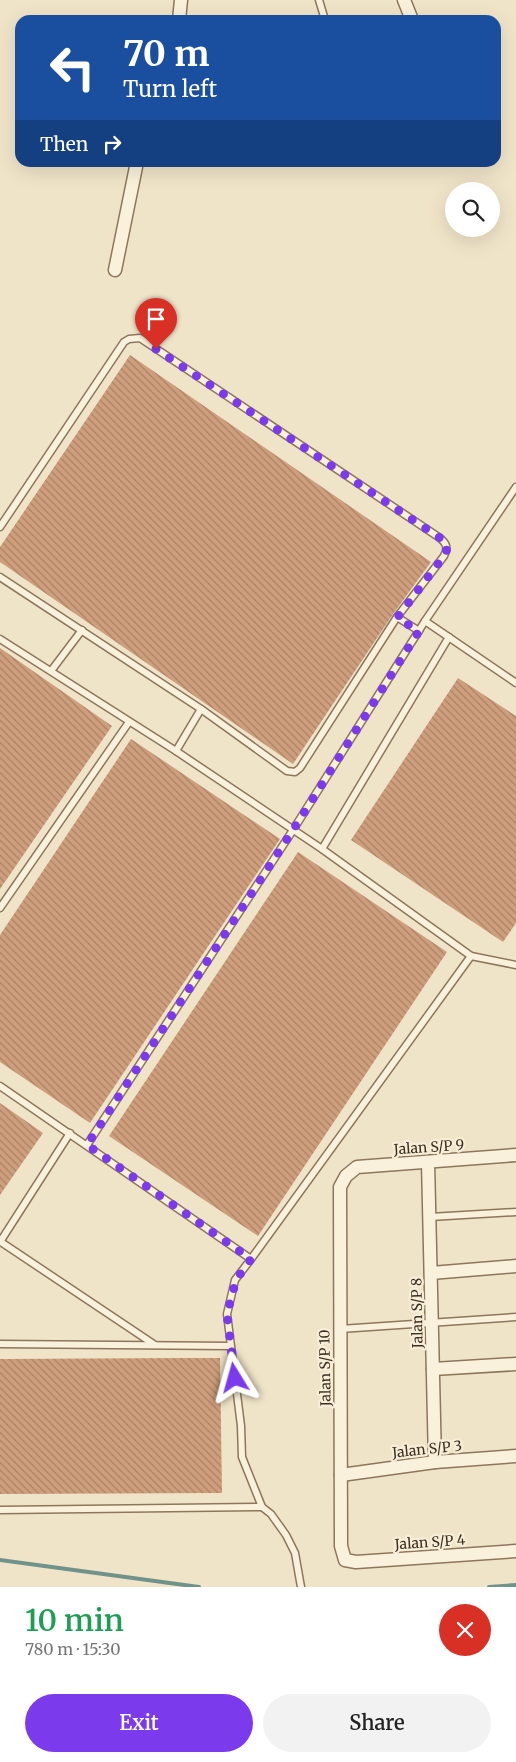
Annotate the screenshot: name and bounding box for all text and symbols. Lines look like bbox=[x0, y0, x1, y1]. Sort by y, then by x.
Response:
text: 70 m bbox=[123, 32, 210, 76]
icon: left bbox=[40, 35, 105, 100]
text: Turn left bbox=[123, 75, 217, 103]
icon: right bbox=[98, 130, 126, 158]
text: Then bbox=[40, 132, 88, 156]
map controls bbox=[445, 182, 500, 237]
button: search bbox=[445, 182, 500, 237]
pin bbox=[135, 298, 177, 349]
icon: arrive bbox=[142, 305, 170, 333]
street label: Jalan S/P 9 bbox=[392, 1136, 465, 1159]
street label: Jalan S/P 8 bbox=[407, 1278, 427, 1349]
street label: Jalan S/P 10 bbox=[315, 1329, 335, 1408]
position arrow bbox=[208, 1351, 260, 1403]
street label: Jalan S/P 3 bbox=[390, 1436, 463, 1462]
street label: Jalan S/P 4 bbox=[393, 1531, 466, 1554]
text: 10 min bbox=[25, 1601, 124, 1639]
button: close bbox=[439, 1604, 491, 1656]
text: 780 m · 15:30 bbox=[25, 1639, 120, 1659]
button: Exit bbox=[25, 1694, 253, 1752]
button: Share bbox=[263, 1694, 491, 1752]

